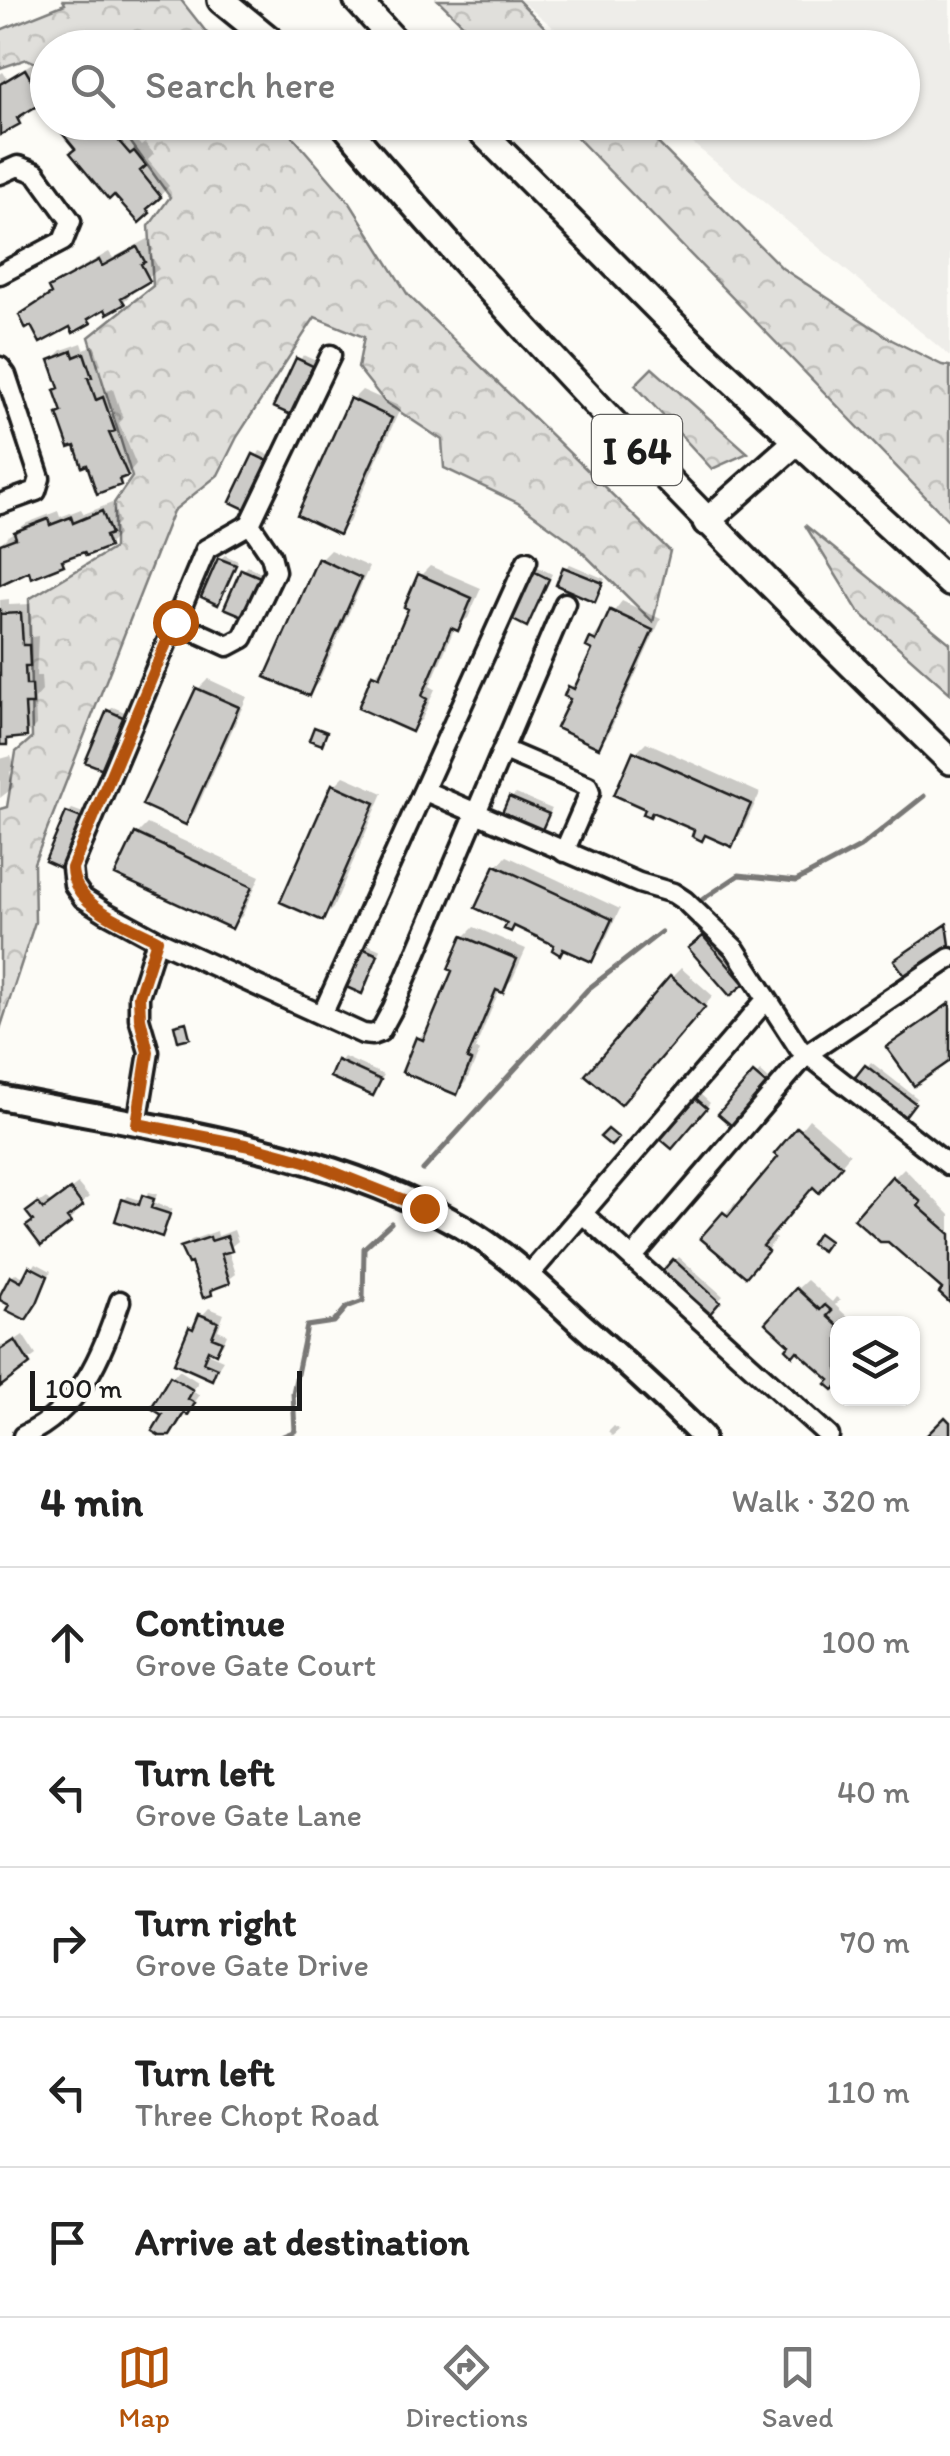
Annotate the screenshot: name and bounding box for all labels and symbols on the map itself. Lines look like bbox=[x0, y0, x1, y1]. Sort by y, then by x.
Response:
road number: I 64 bbox=[592, 415, 682, 485]
route start bbox=[153, 600, 199, 646]
route end bbox=[402, 1186, 448, 1232]
scale bar bbox=[30, 1366, 302, 1410]

